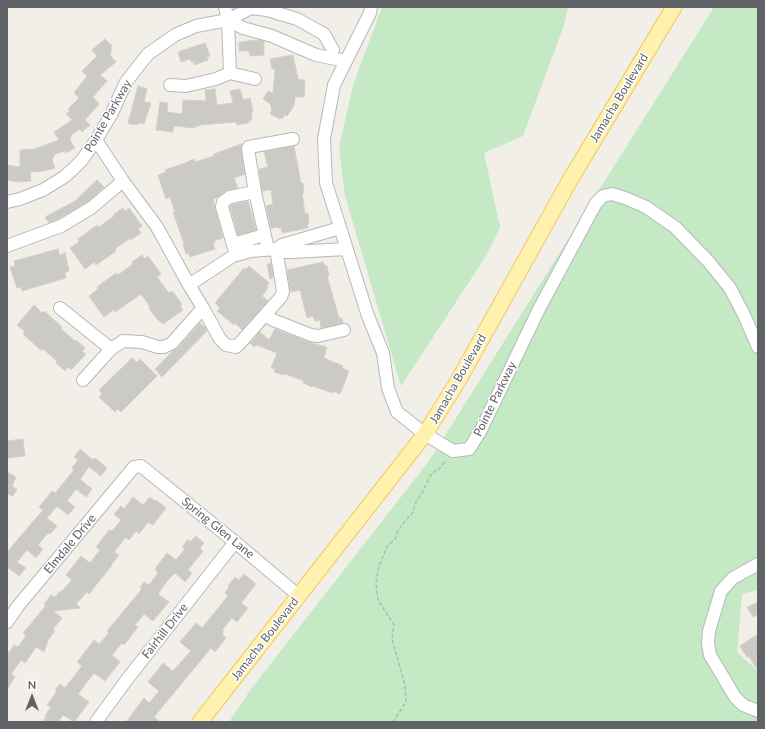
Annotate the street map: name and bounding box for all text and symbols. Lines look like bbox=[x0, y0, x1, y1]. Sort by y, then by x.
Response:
street label: Jamacha Boulevard bbox=[587, 51, 651, 145]
street label: Pointe Parkway bbox=[81, 77, 135, 155]
street label: Jamacha Boulevard bbox=[426, 332, 490, 426]
street label: Pointe Parkway bbox=[471, 359, 519, 439]
street label: Spring Glen Lane bbox=[179, 494, 257, 562]
street label: Elmdale Drive bbox=[41, 511, 99, 577]
street label: Jamacha Boulevard bbox=[228, 595, 302, 683]
street label: Fairhill Drive bbox=[139, 601, 191, 661]
north arrow bbox=[12, 677, 52, 717]
text: N bbox=[28, 678, 36, 691]

